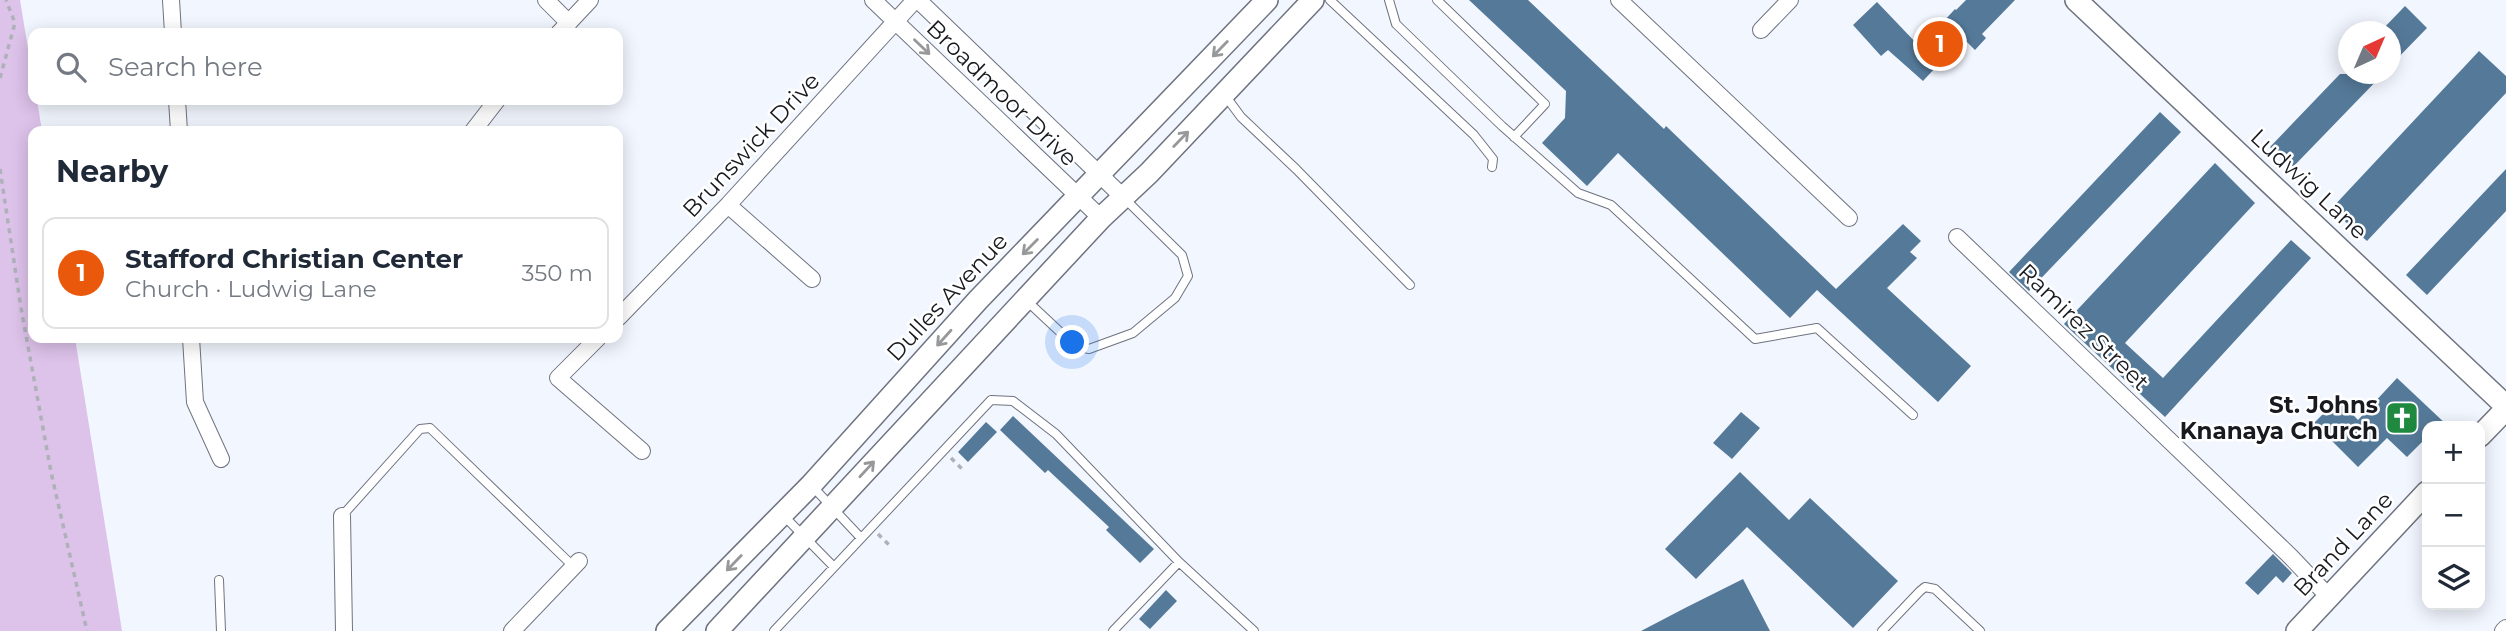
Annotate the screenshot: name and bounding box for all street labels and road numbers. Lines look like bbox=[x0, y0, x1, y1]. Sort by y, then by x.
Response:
street label: Broadmoor Drive bbox=[921, 14, 1083, 172]
street label: Brunswick Drive bbox=[677, 67, 825, 223]
street label: Ludwig Lane bbox=[2245, 123, 2373, 245]
street label: Dulles Avenue bbox=[881, 227, 1013, 367]
street label: Ramirez Street bbox=[2013, 258, 2155, 396]
street label: Brand Lane bbox=[2287, 486, 2399, 602]

